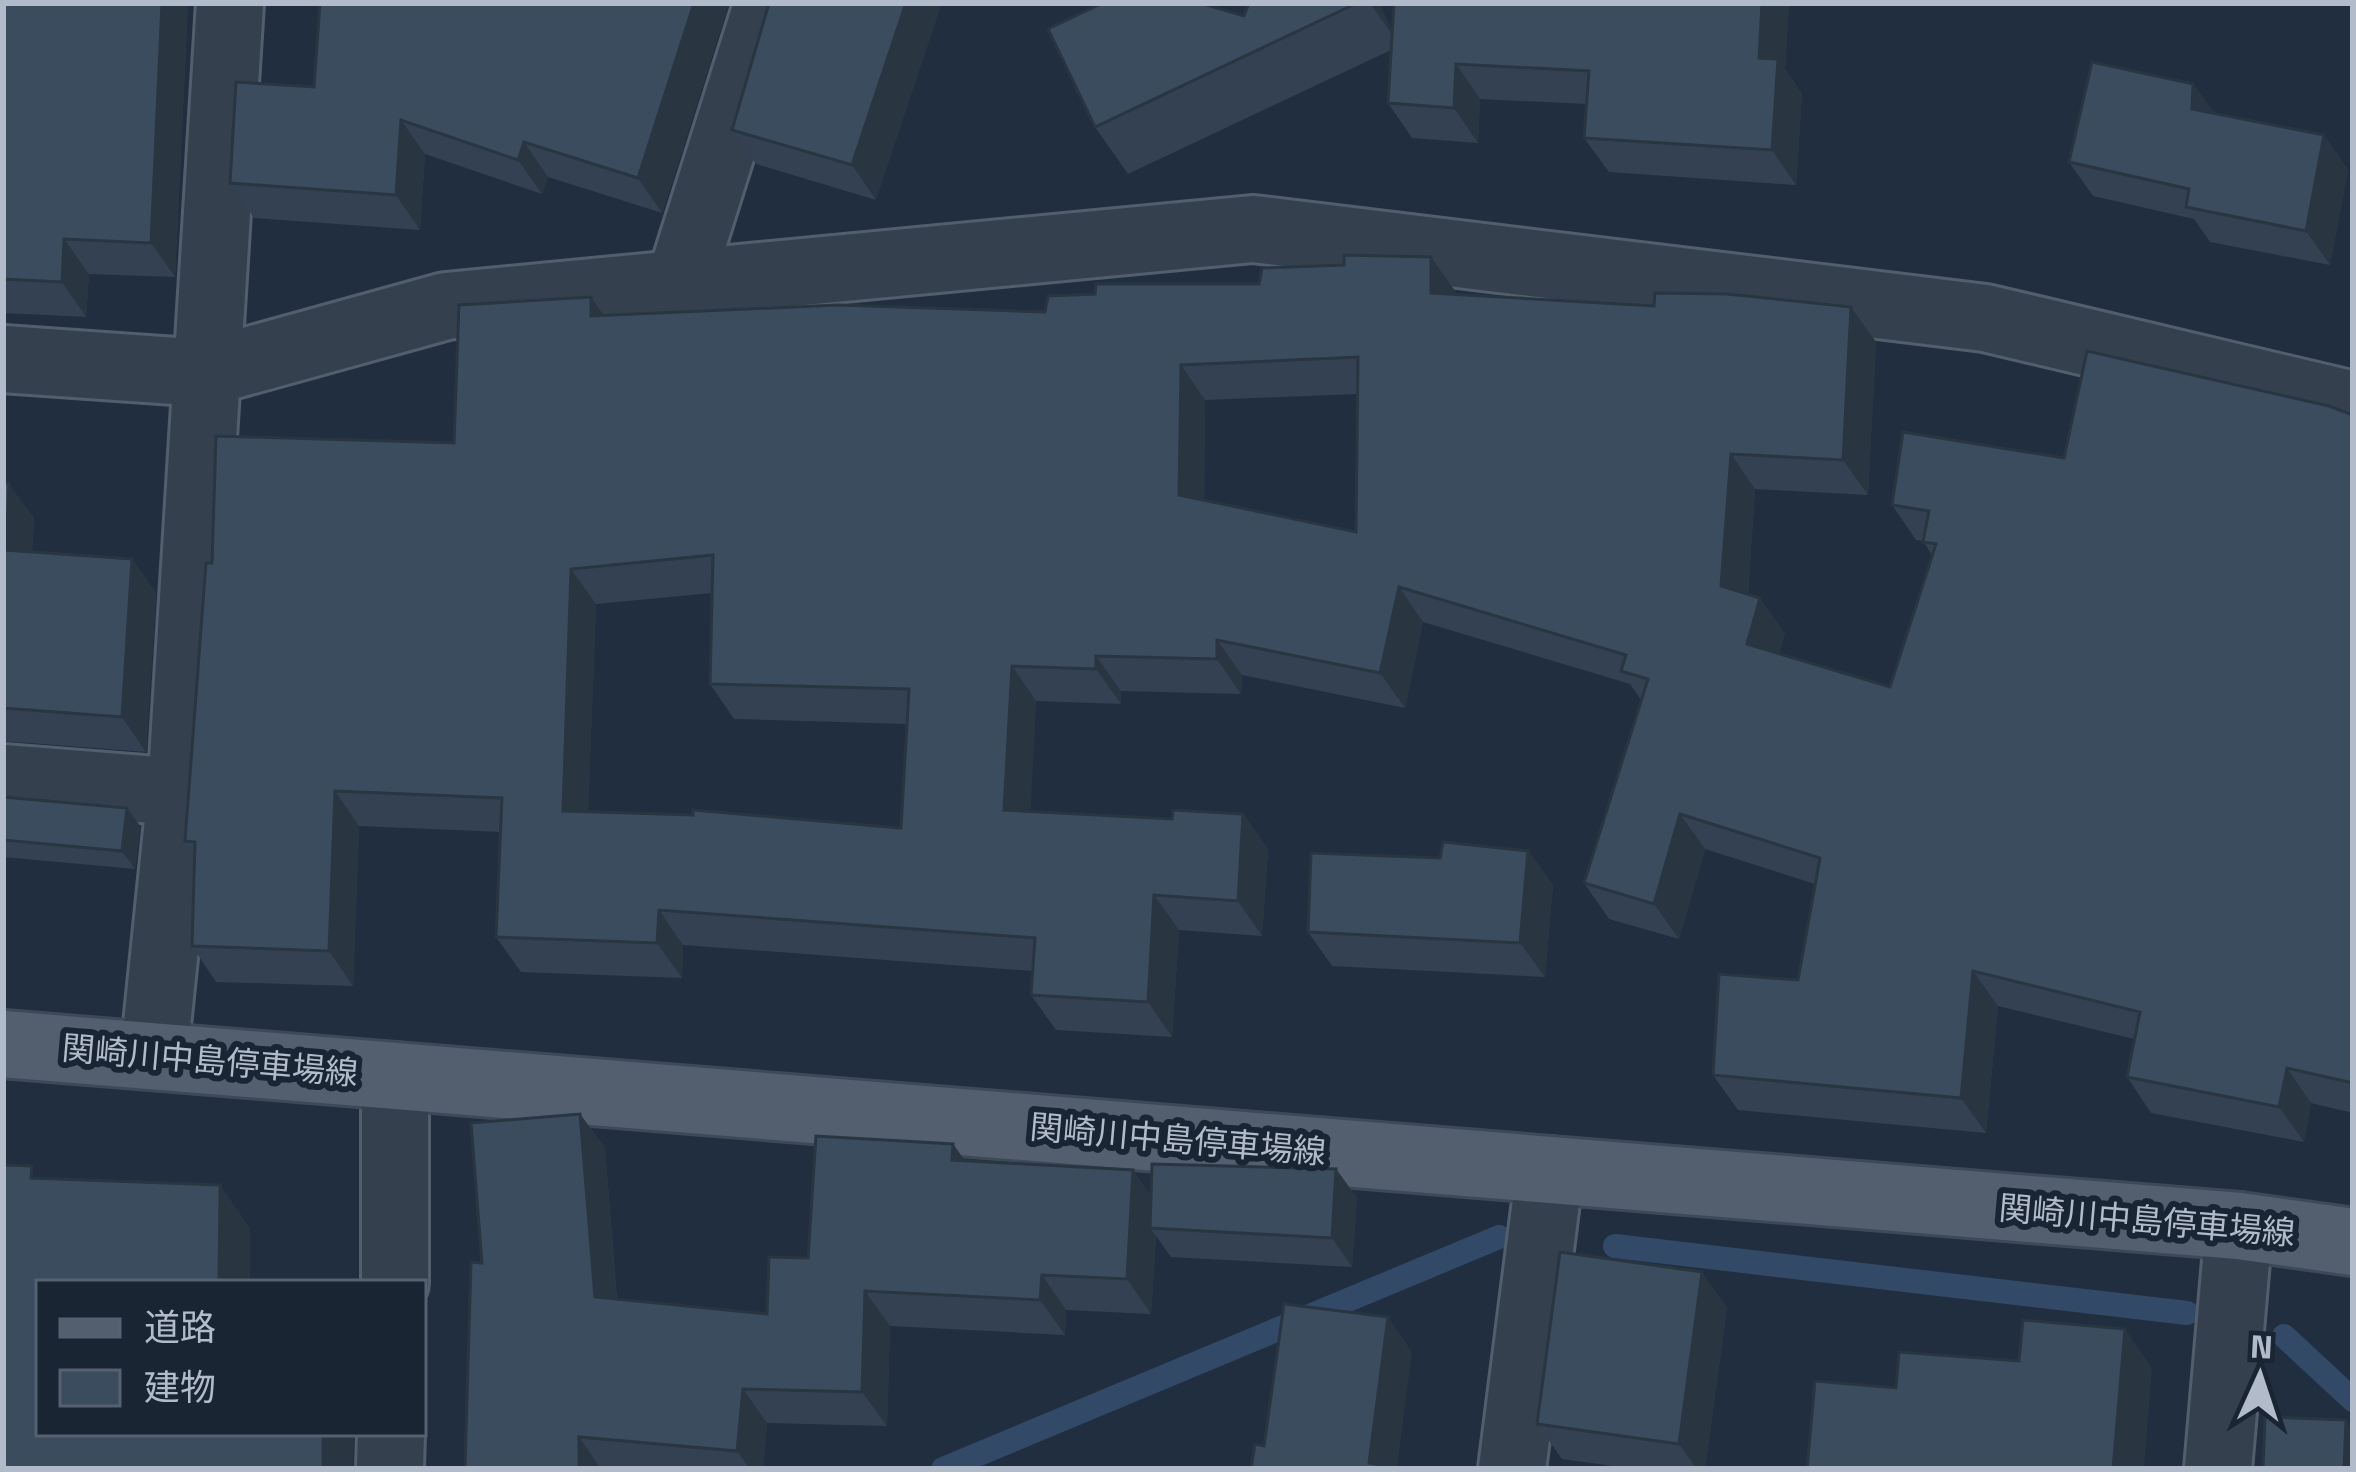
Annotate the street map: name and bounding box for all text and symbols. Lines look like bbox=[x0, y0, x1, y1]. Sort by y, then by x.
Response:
street label: 関崎川中島停車場線 bbox=[60, 1022, 360, 1098]
street label: 関崎川中島停車場線 bbox=[1028, 1101, 1328, 1177]
street label: 関崎川中島停車場線 bbox=[1997, 1182, 2297, 1258]
legend bbox=[36, 1280, 426, 1436]
text: 道路 bbox=[144, 1299, 216, 1354]
north arrow bbox=[2200, 1316, 2320, 1436]
text: N bbox=[2249, 1320, 2274, 1372]
text: 建物 bbox=[144, 1359, 216, 1414]

